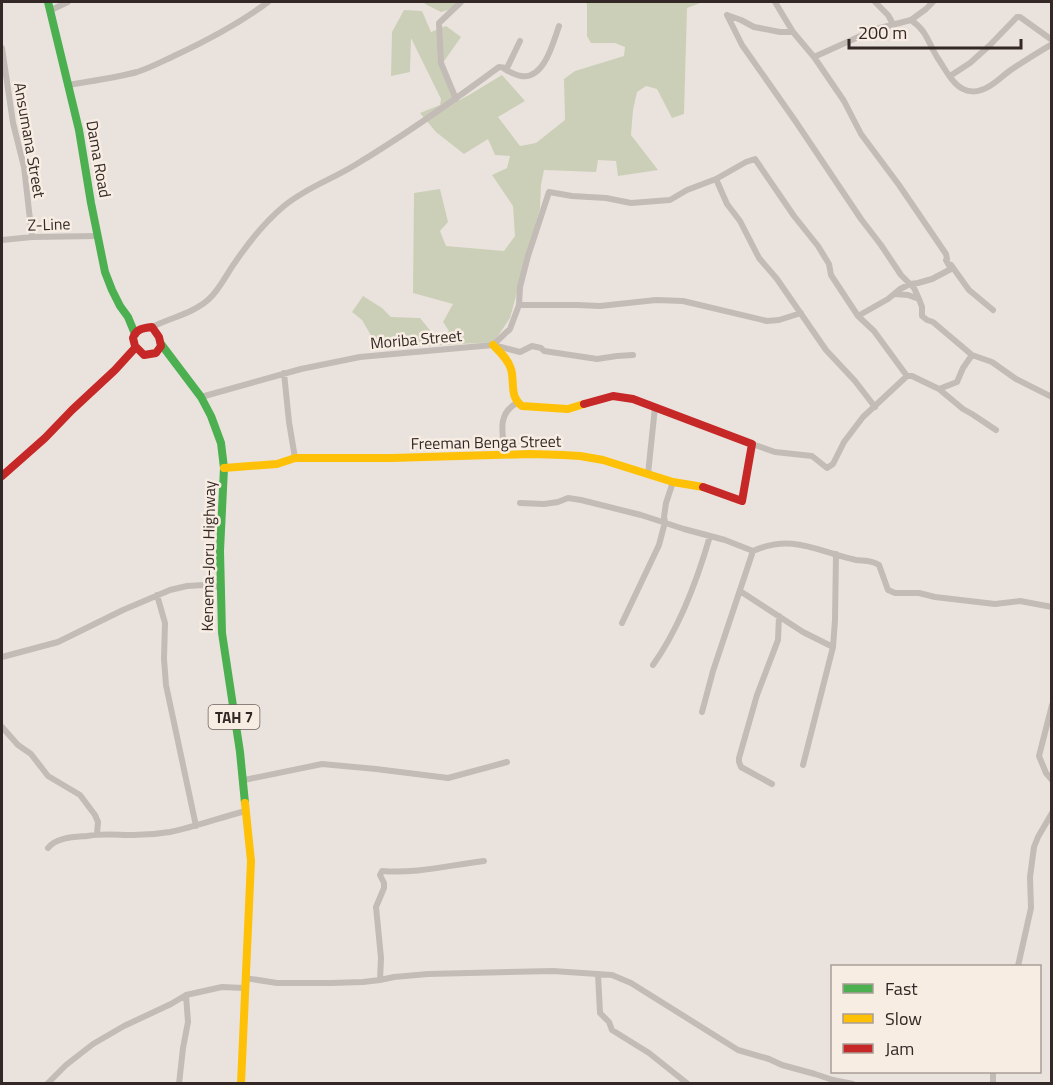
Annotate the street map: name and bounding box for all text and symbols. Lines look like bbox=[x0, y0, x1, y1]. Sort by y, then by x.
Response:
scale bar bbox=[849, 12, 1022, 50]
text: 200 m bbox=[858, 19, 907, 46]
street label: Ansumana Street bbox=[8, 80, 52, 200]
street label: Dama Road bbox=[80, 119, 118, 199]
street label: Z-Line bbox=[27, 211, 71, 237]
street label: Moriba Street bbox=[369, 323, 463, 355]
street label: Freeman Benga Street bbox=[410, 429, 562, 455]
street label: Kenema-Joru Highway bbox=[195, 480, 221, 632]
road number: TAH 7 bbox=[208, 705, 260, 729]
legend bbox=[831, 965, 1041, 1073]
text: Fast bbox=[885, 975, 918, 1002]
text: Slow bbox=[885, 1005, 922, 1032]
text: Jam bbox=[885, 1035, 914, 1062]

